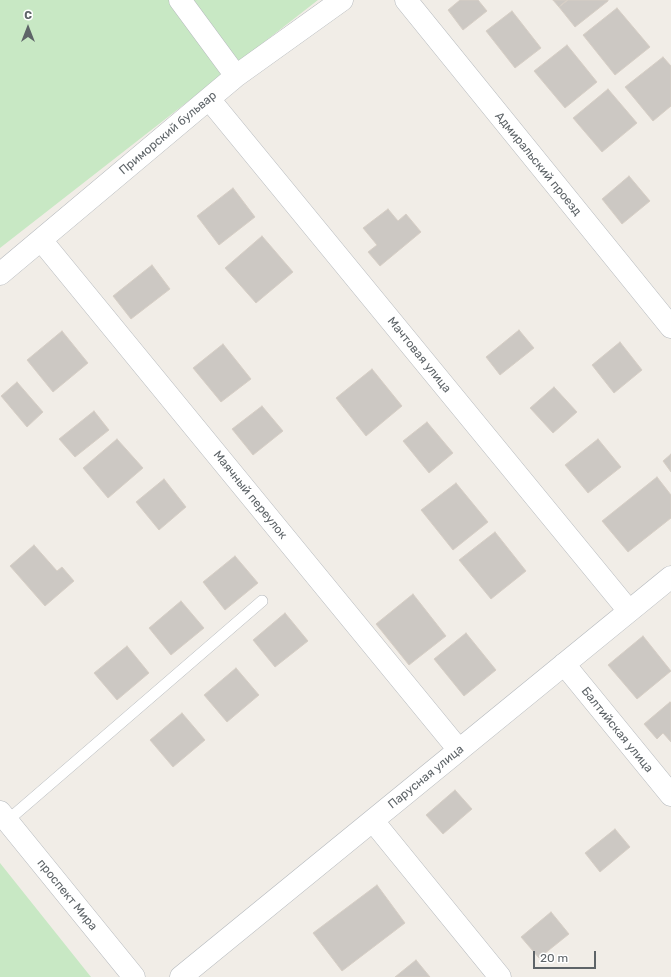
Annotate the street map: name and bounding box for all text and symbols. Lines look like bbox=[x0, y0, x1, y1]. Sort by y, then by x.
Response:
north arrow bbox=[8, 8, 48, 48]
text: С bbox=[24, 9, 32, 22]
street label: Приморский бульвар bbox=[116, 88, 220, 178]
street label: Адмиральский проезд bbox=[492, 109, 584, 219]
street label: Мачтовая улица bbox=[384, 314, 454, 396]
street label: Маячный переулок bbox=[210, 448, 290, 542]
street label: Балтийская улица bbox=[578, 684, 656, 776]
street label: Парусная улица bbox=[385, 742, 467, 812]
street label: проспект Мира bbox=[34, 856, 100, 934]
scale bar bbox=[535, 943, 598, 969]
text: 20 m bbox=[540, 951, 568, 965]

